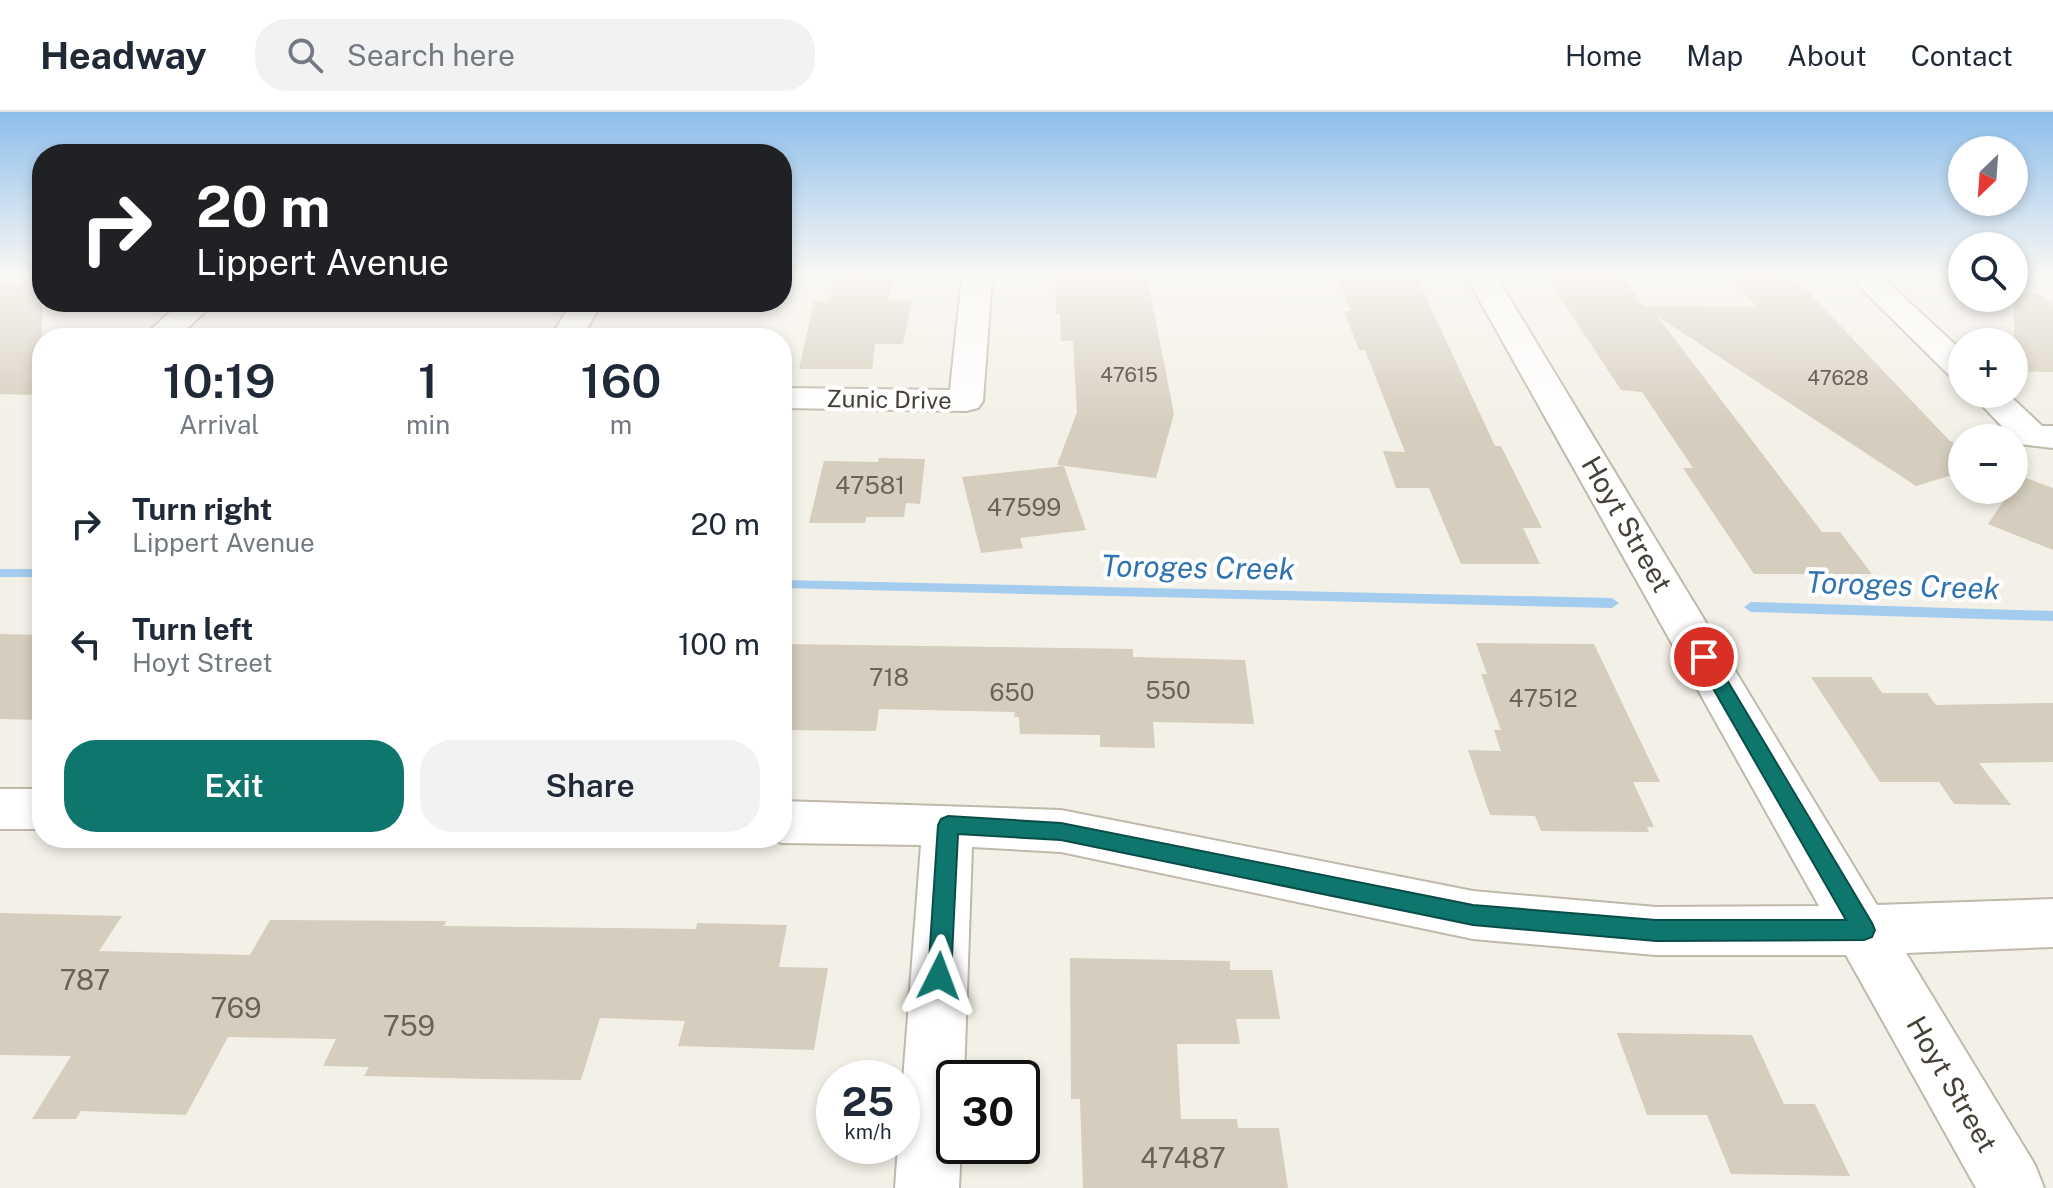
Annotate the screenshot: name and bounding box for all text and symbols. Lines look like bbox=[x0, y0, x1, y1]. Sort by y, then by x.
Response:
search box bbox=[255, 19, 815, 91]
text: Headway bbox=[40, 33, 207, 78]
icon: search bbox=[283, 33, 327, 77]
text: Search here bbox=[347, 37, 515, 73]
text: Home bbox=[1565, 39, 1642, 72]
text: Map bbox=[1686, 39, 1743, 72]
text: About bbox=[1787, 39, 1867, 72]
text: Contact bbox=[1911, 39, 2013, 72]
north arrow bbox=[1948, 136, 2028, 216]
map controls bbox=[1948, 136, 2028, 504]
text: 20 m bbox=[196, 174, 330, 240]
icon: right bbox=[64, 176, 168, 280]
button: search bbox=[1948, 232, 2028, 312]
text: Lippert Avenue bbox=[196, 241, 449, 283]
button: + bbox=[1948, 328, 2028, 408]
text: 10:19 bbox=[162, 352, 276, 409]
text: 1 bbox=[418, 352, 438, 409]
text: 160 bbox=[581, 352, 662, 409]
house number: 47615 bbox=[1100, 363, 1158, 387]
house number: 47628 bbox=[1807, 366, 1869, 390]
street label: Zunic Drive bbox=[826, 384, 952, 414]
text: Arrival bbox=[179, 409, 259, 440]
text: min bbox=[406, 409, 450, 440]
text: m bbox=[610, 409, 632, 440]
button: − bbox=[1948, 424, 2028, 504]
street label: Hoyt Street bbox=[1575, 450, 1680, 598]
house number: 47581 bbox=[835, 471, 905, 499]
text: Turn right bbox=[132, 491, 272, 527]
house number: 47599 bbox=[987, 493, 1061, 521]
icon: right bbox=[64, 502, 108, 546]
text: 20 m bbox=[691, 506, 760, 542]
text: Lippert Avenue bbox=[132, 527, 315, 558]
water label: Toroges Creek bbox=[1101, 547, 1296, 587]
water label: Toroges Creek bbox=[1806, 564, 2001, 606]
text: Turn left bbox=[132, 611, 253, 647]
icon: left bbox=[64, 622, 108, 666]
pin bbox=[1670, 623, 1738, 691]
text: 100 m bbox=[678, 626, 760, 662]
icon: arrive bbox=[1682, 635, 1726, 679]
text: Hoyt Street bbox=[132, 647, 273, 678]
house number: 718 bbox=[869, 663, 909, 691]
house number: 550 bbox=[1145, 676, 1191, 704]
house number: 650 bbox=[989, 678, 1035, 706]
house number: 47512 bbox=[1509, 684, 1577, 712]
button: Exit bbox=[64, 740, 404, 832]
button: Share bbox=[420, 740, 760, 832]
position arrow bbox=[897, 934, 981, 1018]
house number: 787 bbox=[60, 963, 110, 996]
house number: 769 bbox=[211, 991, 262, 1024]
house number: 759 bbox=[383, 1009, 435, 1042]
street label: Hoyt Street bbox=[1900, 1010, 2005, 1158]
speed limit sign: 30 bbox=[936, 1060, 1040, 1164]
text: 25 bbox=[842, 1078, 894, 1125]
text: km/h bbox=[844, 1120, 892, 1144]
house number: 47487 bbox=[1140, 1141, 1226, 1174]

